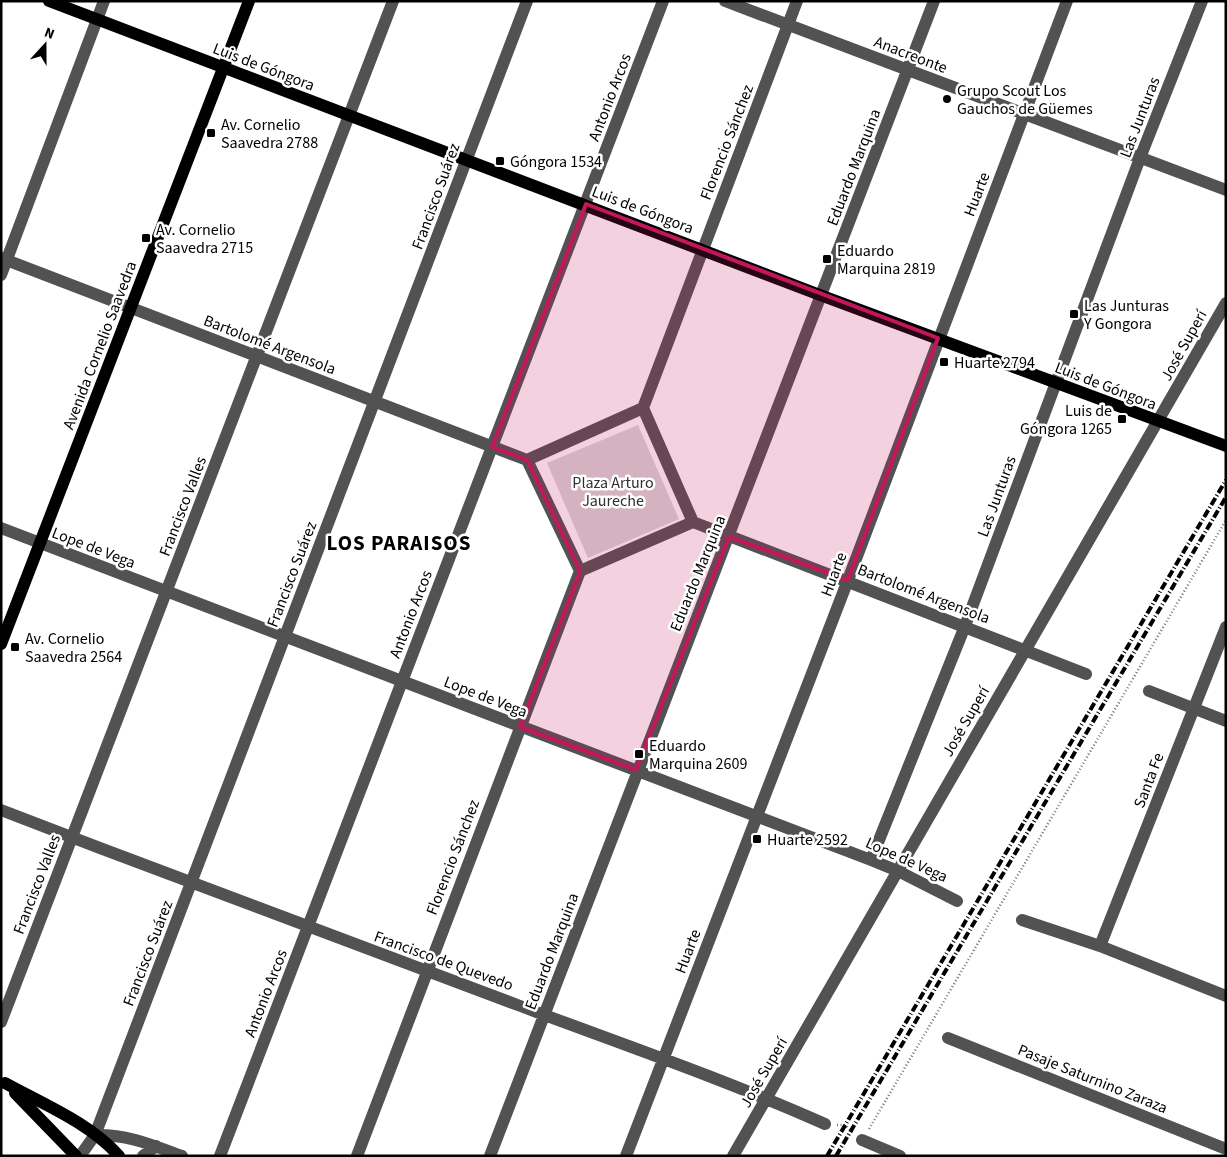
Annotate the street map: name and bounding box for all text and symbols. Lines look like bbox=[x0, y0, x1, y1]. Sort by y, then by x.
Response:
north arrow bbox=[20, 20, 70, 70]
text: N bbox=[41, 23, 57, 45]
street label: Anacreonte bbox=[871, 31, 950, 79]
street label: Luis de Góngora bbox=[210, 37, 318, 96]
street label: Antonio Arcos bbox=[583, 50, 637, 144]
street label: Las Junturas bbox=[1114, 74, 1166, 161]
place label: Grupo Scout Los Gauchos de Güemes bbox=[957, 80, 1093, 120]
street label: Florencio Sánchez bbox=[695, 81, 759, 203]
marker: Grupo Scout Los Gauchos de Güemes bbox=[941, 93, 953, 105]
street label: Eduardo Marquina bbox=[822, 106, 886, 229]
place label: Av. Cornelio Saavedra 2788 bbox=[221, 114, 318, 154]
marker: Av. Cornelio Saavedra 2788 bbox=[205, 127, 217, 139]
street label: Francisco Suárez bbox=[406, 140, 465, 253]
place label: Góngora 1534 bbox=[510, 151, 602, 173]
marker: Góngora 1534 bbox=[494, 155, 506, 167]
street label: Huarte bbox=[958, 169, 995, 220]
street label: Luis de Góngora bbox=[589, 180, 697, 239]
place label: Av. Cornelio Saavedra 2715 bbox=[156, 219, 253, 259]
marker: Av. Cornelio Saavedra 2715 bbox=[140, 232, 152, 244]
place label: Eduardo Marquina 2819 bbox=[837, 240, 935, 280]
marker: Eduardo Marquina 2819 bbox=[821, 253, 833, 265]
street label: Avenida Cornelio Saavedra bbox=[58, 258, 142, 433]
place label: Las Junturas Y Gongora bbox=[1083, 295, 1169, 335]
street label: José Superí bbox=[1155, 305, 1213, 385]
marker: Las Junturas Y Gongora bbox=[1068, 308, 1080, 320]
street label: Bartolomé Argensola bbox=[200, 310, 339, 380]
place label: Huarte 2794 bbox=[954, 352, 1035, 374]
marker: Huarte 2794 bbox=[938, 356, 950, 368]
street label: Luis de Góngora bbox=[1052, 356, 1160, 415]
place label: Luis de Góngora 1265 bbox=[1020, 400, 1112, 440]
marker: Luis de Góngora 1265 bbox=[1116, 413, 1128, 425]
street label: Las Junturas bbox=[972, 452, 1022, 540]
street label: Francisco Valles bbox=[154, 453, 212, 559]
park label: Plaza Arturo Jaureche bbox=[572, 472, 654, 512]
street label: Eduardo Marquina bbox=[665, 512, 731, 635]
street label: Francisco Suárez bbox=[262, 518, 322, 630]
street label: Lope de Vega bbox=[49, 522, 139, 574]
district label: LOS PARAISOS bbox=[327, 528, 471, 558]
street label: Huarte bbox=[815, 549, 852, 600]
street label: Bartolomé Argensola bbox=[854, 559, 993, 629]
street label: Antonio Arcos bbox=[384, 567, 438, 661]
place label: Av. Cornelio Saavedra 2564 bbox=[25, 628, 122, 668]
marker: Av. Cornelio Saavedra 2564 bbox=[9, 641, 21, 653]
street label: Lope de Vega bbox=[441, 671, 531, 723]
street label: José Superí bbox=[937, 681, 995, 761]
place label: Eduardo Marquina 2609 bbox=[649, 735, 747, 775]
marker: Eduardo Marquina 2609 bbox=[633, 748, 645, 760]
street label: Santa Fe bbox=[1128, 750, 1169, 811]
street label: Florencio Sánchez bbox=[421, 796, 485, 918]
place label: Huarte 2592 bbox=[767, 829, 848, 851]
street label: Francisco Valles bbox=[8, 831, 66, 937]
street label: Lope de Vega bbox=[862, 832, 951, 888]
marker: Huarte 2592 bbox=[751, 833, 763, 845]
street label: Eduardo Marquina bbox=[520, 890, 584, 1013]
street label: Francisco Suárez bbox=[118, 897, 178, 1009]
street label: Francisco de Quevedo bbox=[371, 926, 516, 996]
street label: Huarte bbox=[669, 926, 706, 977]
street label: Antonio Arcos bbox=[239, 946, 293, 1040]
street label: José Superí bbox=[735, 1032, 793, 1112]
street label: Pasaje Saturnino Zaraza bbox=[1014, 1039, 1171, 1119]

